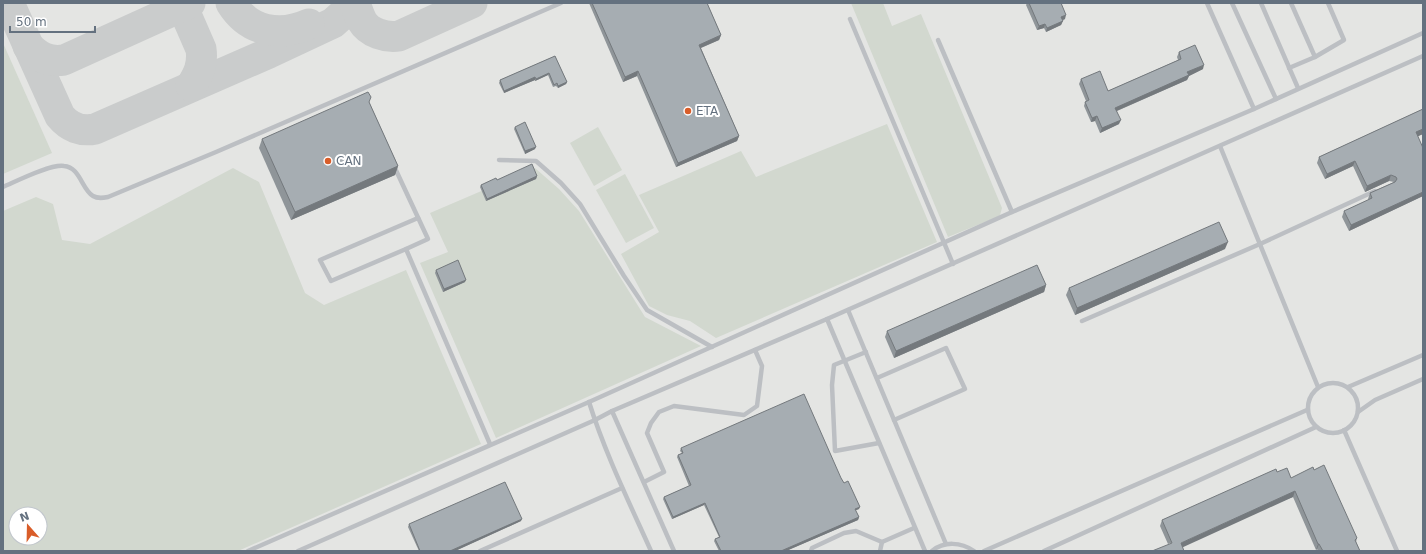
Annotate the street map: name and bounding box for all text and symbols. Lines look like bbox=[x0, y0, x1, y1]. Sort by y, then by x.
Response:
scale bar bbox=[10, 8, 95, 34]
text: 50 m bbox=[16, 15, 47, 29]
place label: ETA bbox=[696, 104, 719, 118]
marker: ETA bbox=[683, 106, 693, 116]
place label: CAN bbox=[336, 154, 362, 168]
marker: CAN bbox=[323, 156, 333, 166]
north arrow bbox=[8, 506, 48, 546]
text: N bbox=[18, 509, 31, 525]

